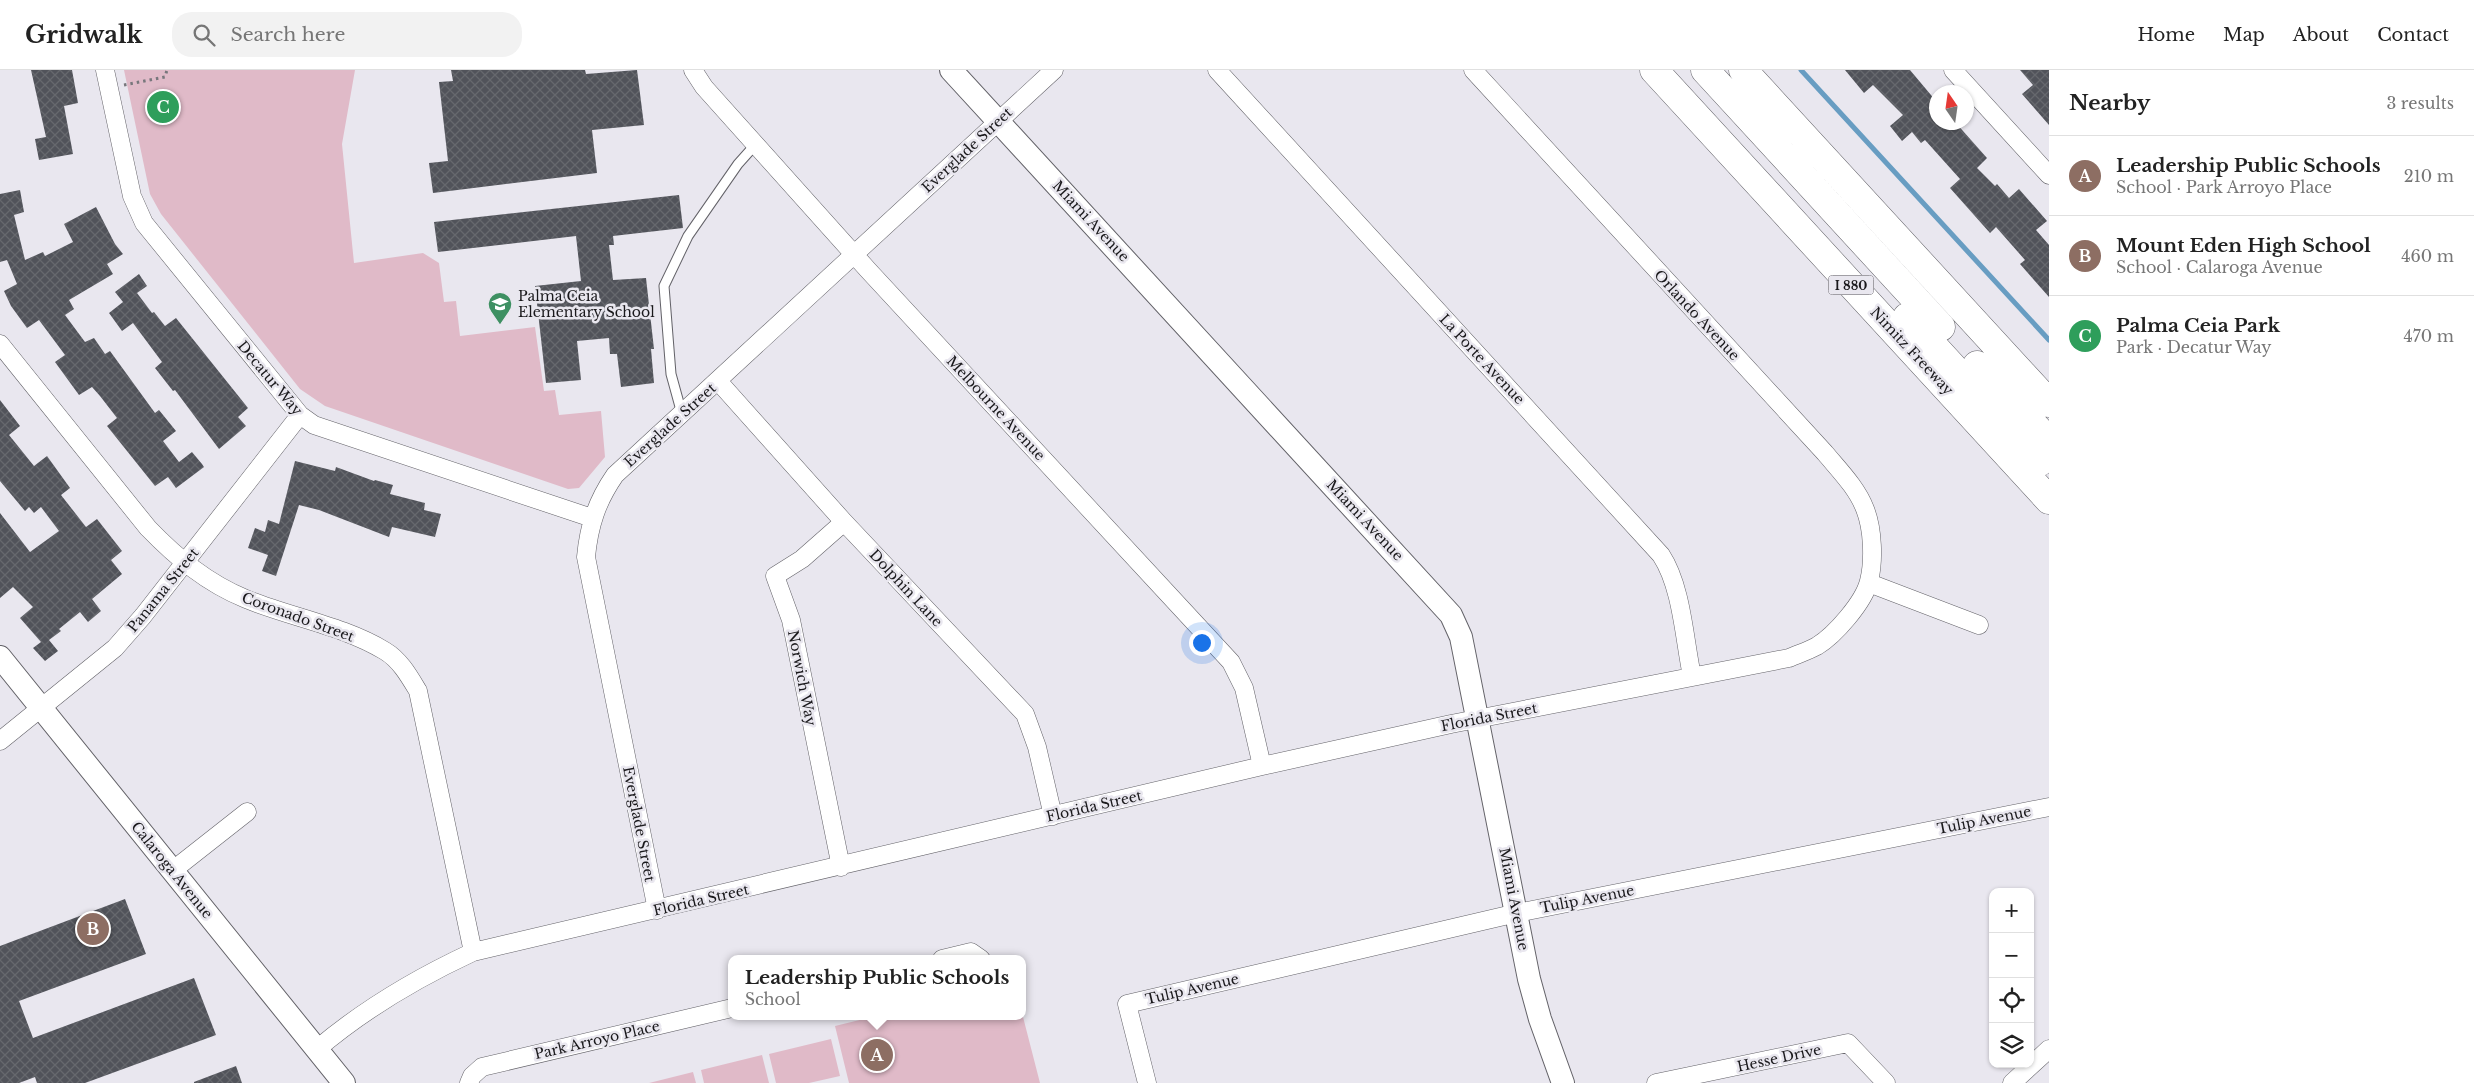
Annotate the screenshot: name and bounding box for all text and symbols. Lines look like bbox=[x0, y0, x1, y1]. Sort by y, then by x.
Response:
search box bbox=[172, 12, 522, 57]
text: Gridwalk bbox=[25, 20, 142, 49]
icon: search bbox=[190, 21, 218, 49]
text: Search here bbox=[230, 23, 345, 46]
text: Home bbox=[2137, 24, 2195, 46]
text: Map bbox=[2223, 24, 2265, 46]
text: About bbox=[2293, 24, 2349, 46]
text: Contact bbox=[2377, 24, 2449, 46]
north arrow bbox=[1929, 85, 1974, 130]
pin: C bbox=[147, 88, 179, 126]
text: Nearby bbox=[2069, 90, 2150, 116]
text: 3 results bbox=[2386, 93, 2454, 113]
street label: Everglade Street bbox=[918, 103, 1016, 197]
text: Leadership Public Schools bbox=[2116, 154, 2381, 177]
text: A bbox=[2079, 166, 2091, 186]
text: 210 m bbox=[2404, 166, 2454, 186]
street label: Miami Avenue bbox=[1049, 177, 1133, 265]
text: School · Park Arroyo Place bbox=[2116, 177, 2332, 197]
text: Mount Eden High School bbox=[2116, 234, 2371, 257]
text: B bbox=[2079, 246, 2091, 266]
text: 460 m bbox=[2401, 246, 2454, 266]
text: School · Calaroga Avenue bbox=[2116, 257, 2323, 277]
street label: Orlando Avenue bbox=[1650, 266, 1744, 364]
road number: I 880 bbox=[1828, 276, 1874, 294]
place label: Palma Ceia Elementary School bbox=[518, 287, 655, 321]
school or university icon: Palma Ceia Elementary School bbox=[487, 291, 513, 325]
street label: Nimitz Freeway bbox=[1867, 303, 1957, 399]
street label: La Porte Avenue bbox=[1436, 310, 1528, 408]
text: Palma Ceia Park bbox=[2116, 314, 2280, 337]
text: C bbox=[2078, 326, 2092, 346]
text: 470 m bbox=[2403, 326, 2454, 346]
street label: Decatur Way bbox=[234, 337, 306, 419]
text: Park · Decatur Way bbox=[2116, 337, 2272, 357]
street label: Melbourne Avenue bbox=[943, 352, 1049, 464]
street label: Everglade Street bbox=[620, 379, 720, 471]
street label: Miami Avenue bbox=[1323, 476, 1407, 564]
street label: Panama Street bbox=[123, 544, 203, 636]
street label: Dolphin Lane bbox=[866, 546, 946, 630]
street label: Coronado Street bbox=[239, 588, 357, 646]
street label: Norwich Way bbox=[784, 629, 820, 727]
your location bbox=[1189, 630, 1215, 656]
street label: Florida Street bbox=[1439, 699, 1539, 735]
street label: Everglade Street bbox=[619, 765, 659, 884]
street label: Florida Street bbox=[1044, 786, 1144, 826]
street label: Tulip Avenue bbox=[1935, 802, 2033, 838]
street label: Calaroga Avenue bbox=[127, 818, 217, 922]
street label: Miami Avenue bbox=[1495, 846, 1533, 952]
street label: Florida Street bbox=[651, 880, 751, 920]
street label: Tulip Avenue bbox=[1538, 881, 1636, 917]
map controls bbox=[1989, 888, 2034, 1068]
button: + bbox=[1989, 888, 2034, 933]
pin: B bbox=[77, 910, 109, 948]
button: − bbox=[1989, 933, 2034, 978]
popup bbox=[728, 955, 1026, 1020]
text: Leadership Public Schools bbox=[745, 966, 1009, 989]
street label: Tulip Avenue bbox=[1143, 969, 1241, 1009]
button: locate bbox=[1989, 978, 2034, 1023]
text: School bbox=[745, 989, 801, 1009]
street label: Park Arroyo Place bbox=[533, 1017, 661, 1063]
button: layers bbox=[1989, 1023, 2034, 1068]
pin: A bbox=[861, 1036, 893, 1074]
street label: Hesse Drive bbox=[1735, 1040, 1823, 1076]

